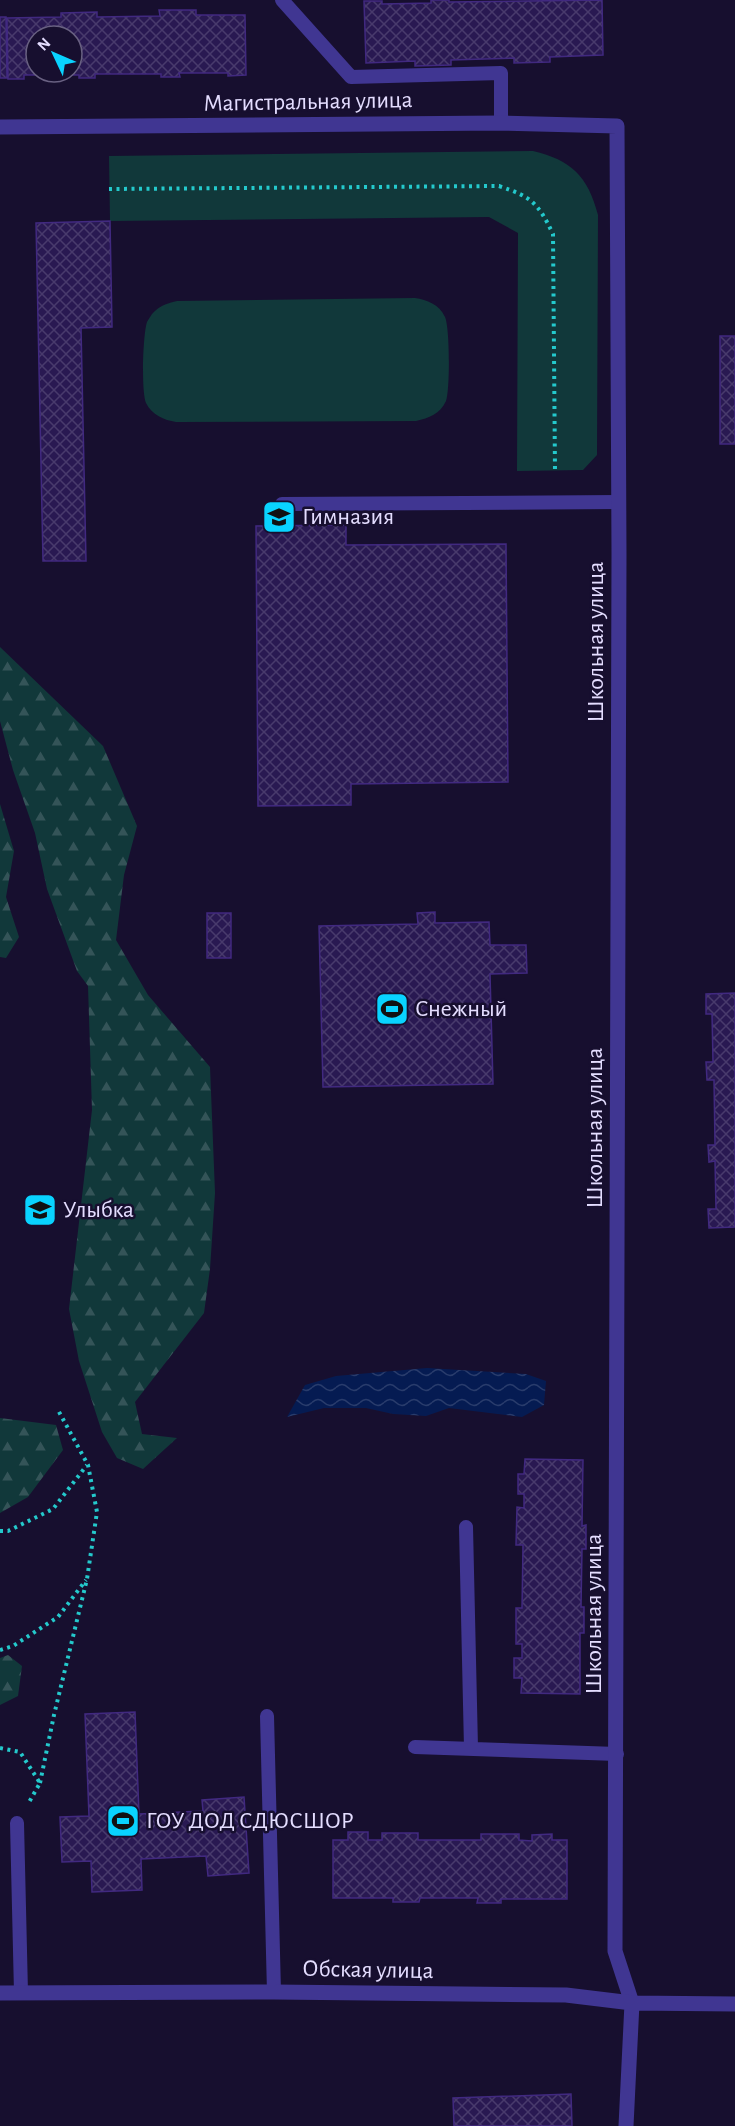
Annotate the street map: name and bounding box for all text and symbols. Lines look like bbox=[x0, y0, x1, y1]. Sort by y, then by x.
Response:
north arrow bbox=[24, 24, 84, 84]
text: N bbox=[34, 35, 54, 54]
street label: Магистральная улица bbox=[203, 88, 413, 116]
school or university icon: Гимназия bbox=[261, 499, 297, 535]
place label: Гимназия bbox=[302, 505, 394, 529]
street label: Школьная улица bbox=[584, 562, 608, 722]
sports icon: Снежный bbox=[374, 991, 410, 1027]
place label: Снежный bbox=[415, 997, 507, 1021]
street label: Школьная улица bbox=[583, 1048, 607, 1208]
school or university icon: Улыбка bbox=[22, 1192, 58, 1228]
place label: Улыбка bbox=[63, 1198, 134, 1222]
street label: Школьная улица bbox=[582, 1534, 606, 1694]
sports icon: ГОУ ДОД СДЮСШОР bbox=[105, 1803, 141, 1839]
place label: ГОУ ДОД СДЮСШОР bbox=[146, 1809, 354, 1833]
street label: Обская улица bbox=[302, 1957, 434, 1983]

